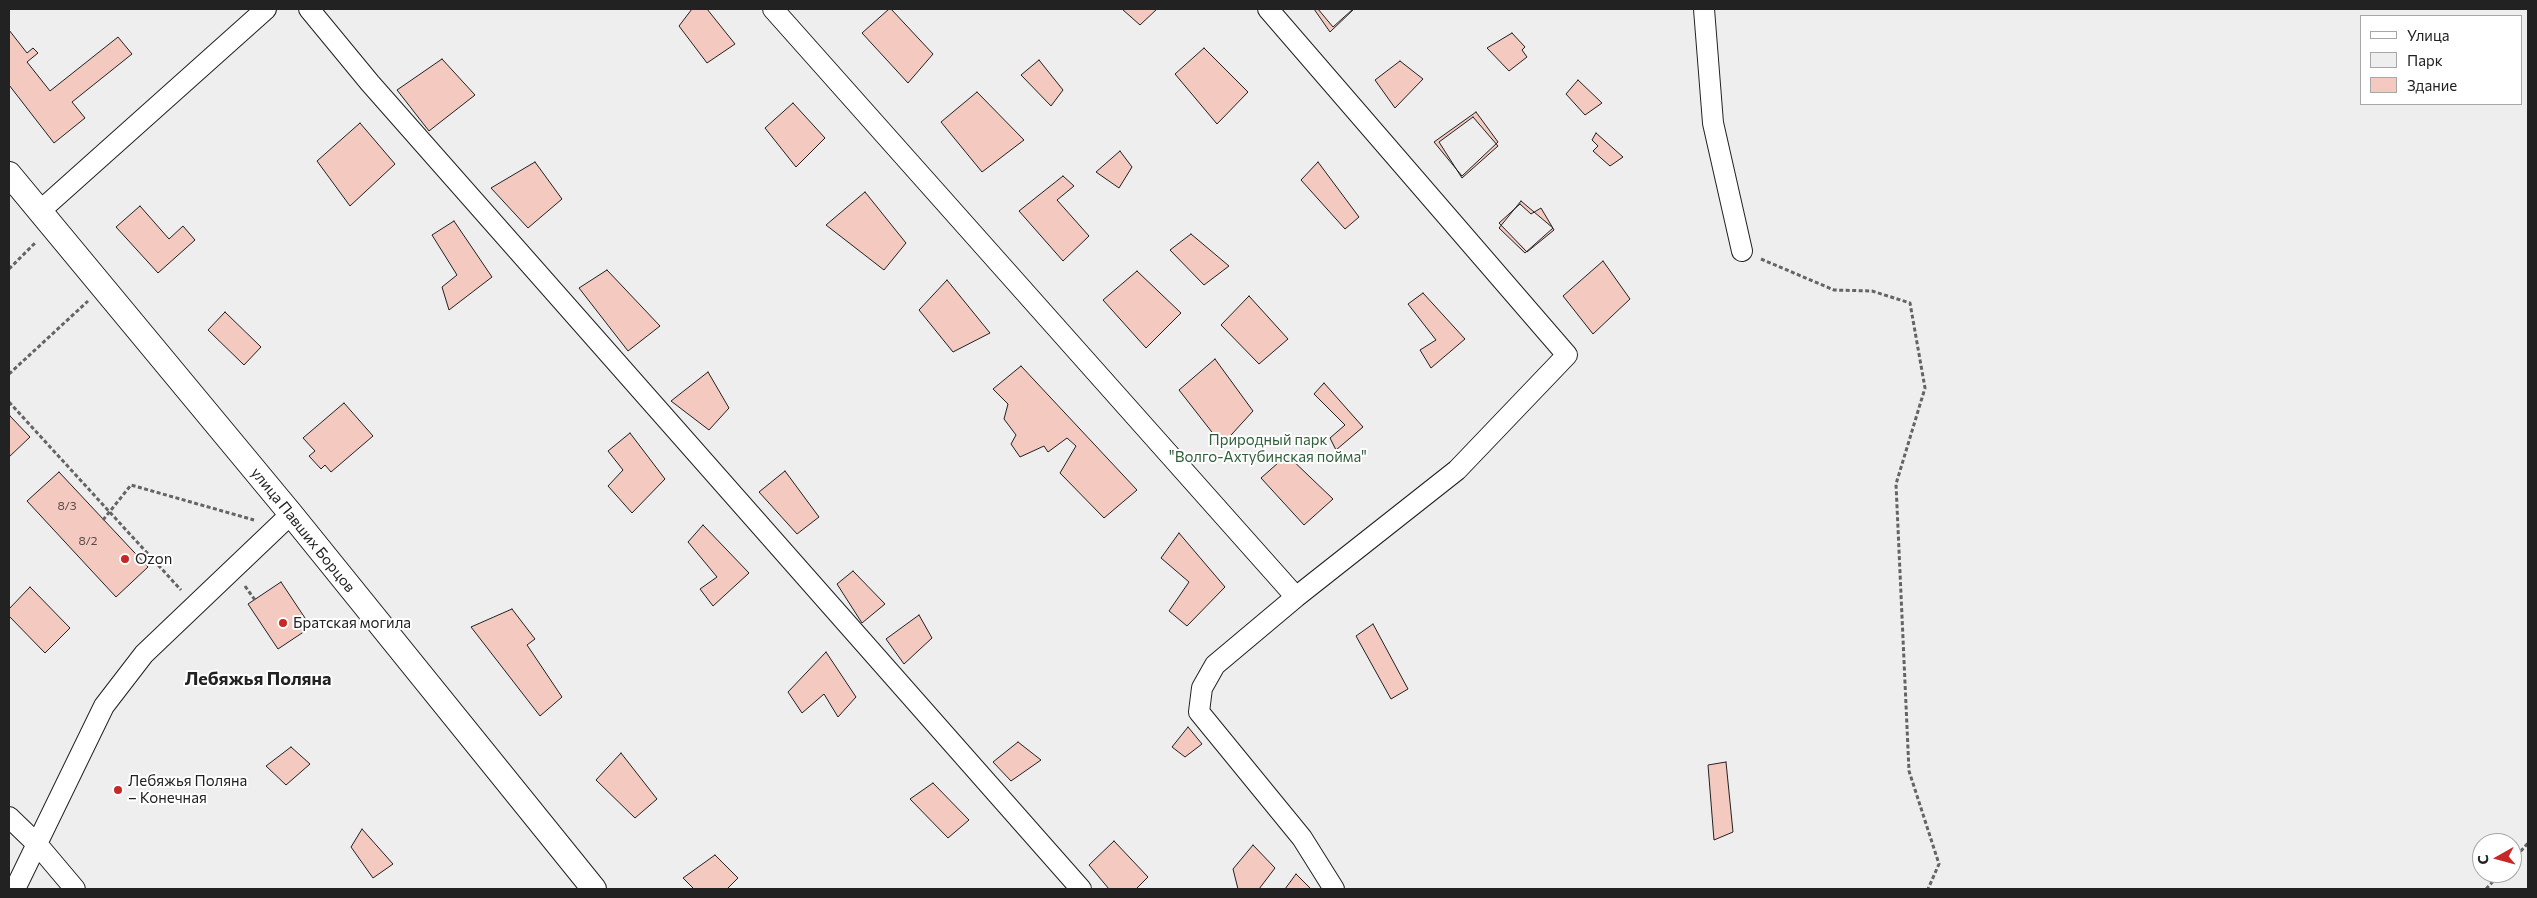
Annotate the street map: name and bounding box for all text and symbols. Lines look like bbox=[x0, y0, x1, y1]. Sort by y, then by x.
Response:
legend bbox=[2360, 15, 2522, 105]
text: Улица bbox=[2407, 26, 2449, 44]
text: Парк bbox=[2407, 51, 2443, 69]
text: Здание bbox=[2407, 76, 2457, 94]
park label: Природный парк "Волго-Ахтубинская пойма" bbox=[1169, 431, 1367, 466]
street label: улица Павших Борцов bbox=[247, 464, 359, 596]
house number: 8/3 bbox=[57, 499, 77, 513]
house number: 8/2 bbox=[78, 534, 98, 548]
place label: Ozon bbox=[135, 550, 172, 568]
marker: Ozon bbox=[119, 553, 131, 565]
place label: Братская могила bbox=[293, 614, 411, 632]
marker: Братская могила bbox=[277, 617, 289, 629]
district label: Лебяжья Поляна bbox=[185, 668, 331, 690]
place label: Лебяжья Поляна – Конечная bbox=[128, 772, 247, 807]
marker: Лебяжья Поляна – Конечная bbox=[112, 784, 124, 796]
north arrow bbox=[2472, 833, 2522, 883]
text: С bbox=[2474, 854, 2492, 866]

